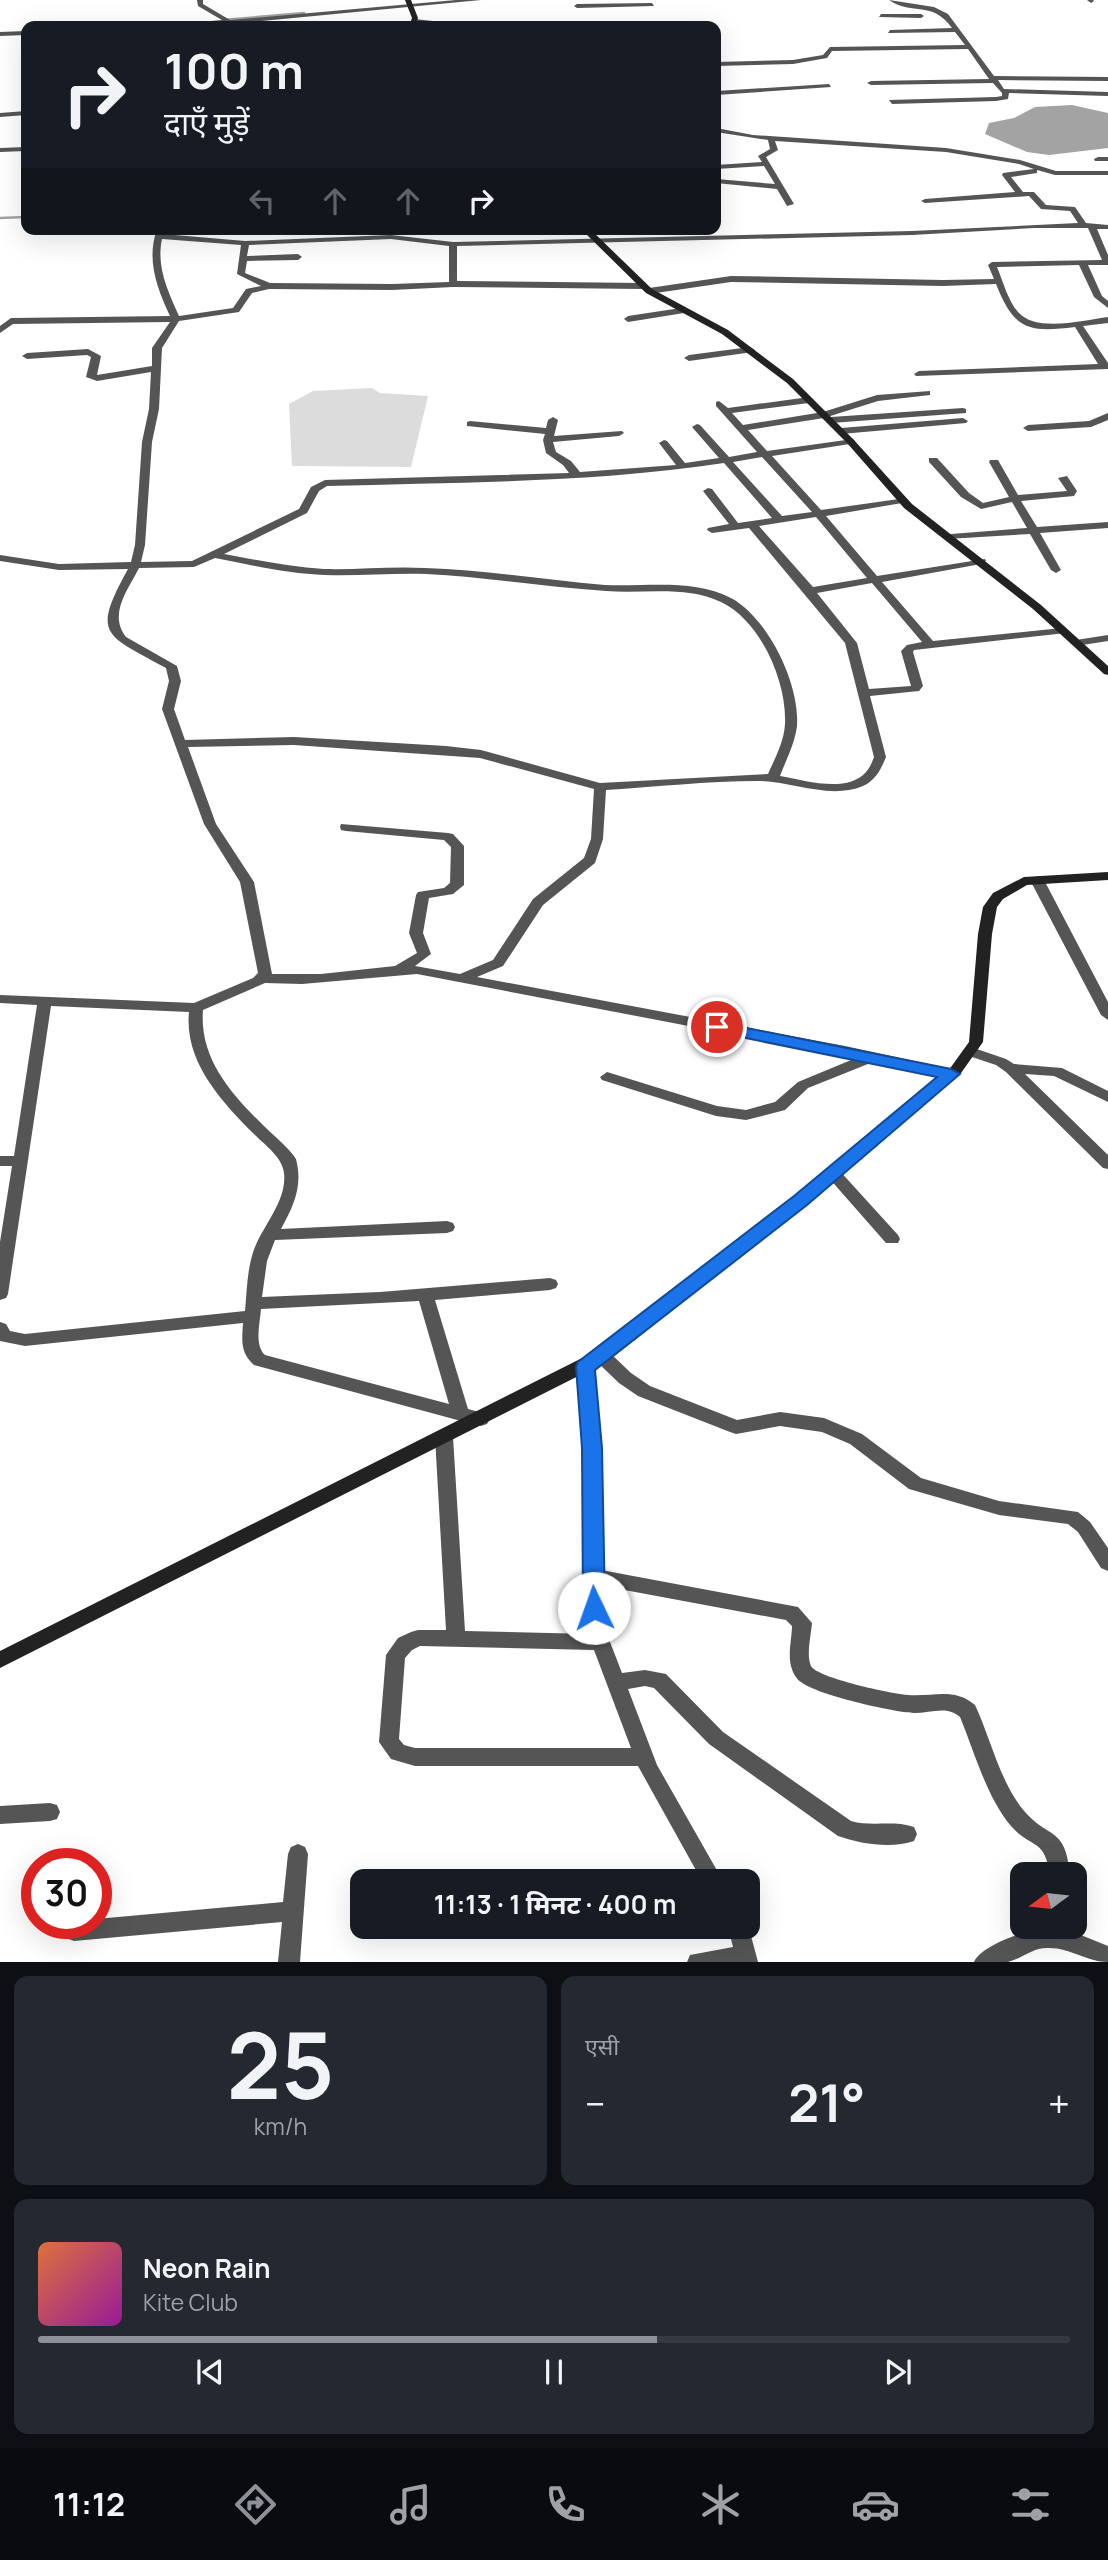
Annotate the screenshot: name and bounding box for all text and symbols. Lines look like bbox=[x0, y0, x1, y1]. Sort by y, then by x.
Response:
text: 100 m bbox=[164, 37, 304, 104]
icon: right bbox=[49, 49, 140, 140]
text: दाएँ मुड़ें bbox=[164, 101, 250, 145]
icon: left bbox=[243, 182, 281, 220]
icon: ahead bbox=[316, 182, 354, 220]
icon: ahead bbox=[389, 182, 427, 220]
icon: right bbox=[462, 182, 500, 220]
pin bbox=[687, 997, 747, 1057]
icon: arrive bbox=[698, 1008, 736, 1046]
position arrow bbox=[557, 1571, 631, 1645]
speed limit sign: 30 bbox=[21, 1848, 112, 1939]
north arrow bbox=[1010, 1862, 1087, 1939]
map controls bbox=[1010, 1862, 1087, 1939]
text: 11:13 · 1 मिनट · 400 m bbox=[434, 1886, 676, 1922]
text: 25 bbox=[227, 2002, 334, 2126]
text: एसी bbox=[585, 2030, 619, 2062]
text: 21° bbox=[788, 2067, 865, 2138]
text: − bbox=[585, 2077, 606, 2129]
text: + bbox=[1048, 2077, 1070, 2129]
text: km/h bbox=[254, 2110, 307, 2142]
text: Neon Rain bbox=[143, 2250, 271, 2286]
text: Kite Club bbox=[143, 2286, 238, 2318]
icon: previous bbox=[191, 2353, 229, 2391]
icon: pause bbox=[535, 2353, 573, 2391]
icon: next bbox=[879, 2353, 917, 2391]
icon: directions bbox=[231, 2480, 280, 2529]
icon: music bbox=[386, 2480, 435, 2529]
icon: phone bbox=[541, 2480, 590, 2529]
icon: climate bbox=[696, 2480, 745, 2529]
icon: car bbox=[851, 2480, 900, 2529]
icon: filters bbox=[1006, 2480, 1055, 2529]
text: 11:12 bbox=[53, 2482, 125, 2526]

